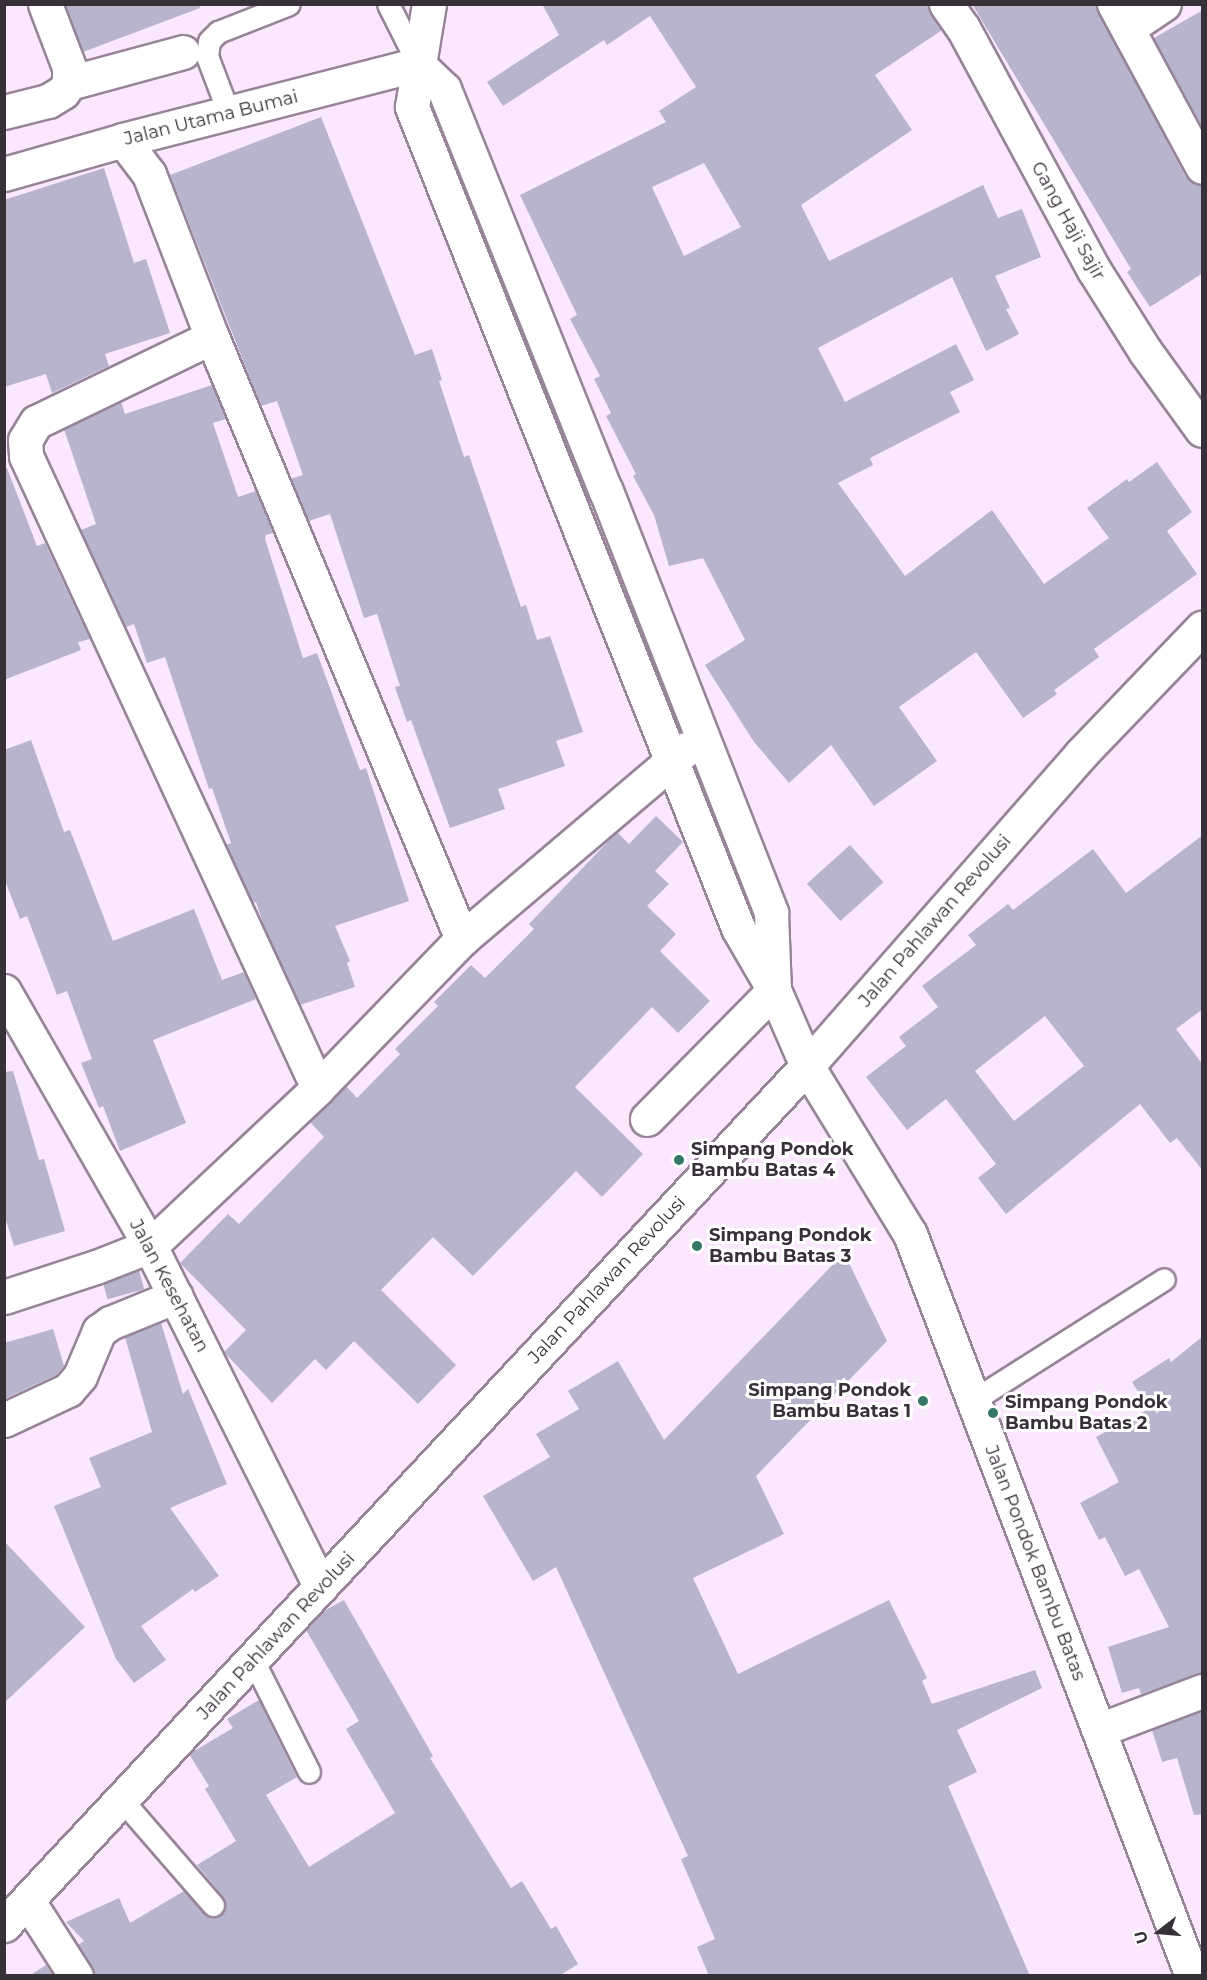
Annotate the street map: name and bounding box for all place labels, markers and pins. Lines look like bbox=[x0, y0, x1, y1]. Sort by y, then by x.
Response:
place label: Simpang Pondok Bambu Batas 4 bbox=[691, 1139, 854, 1182]
marker: Simpang Pondok Bambu Batas 4 bbox=[672, 1153, 686, 1167]
place label: Simpang Pondok Bambu Batas 3 bbox=[709, 1225, 872, 1268]
marker: Simpang Pondok Bambu Batas 3 bbox=[690, 1239, 704, 1253]
place label: Simpang Pondok Bambu Batas 1 bbox=[748, 1380, 911, 1422]
place label: Simpang Pondok Bambu Batas 2 bbox=[1005, 1392, 1168, 1434]
marker: Simpang Pondok Bambu Batas 1 bbox=[916, 1394, 930, 1408]
marker: Simpang Pondok Bambu Batas 2 bbox=[986, 1406, 1000, 1420]

